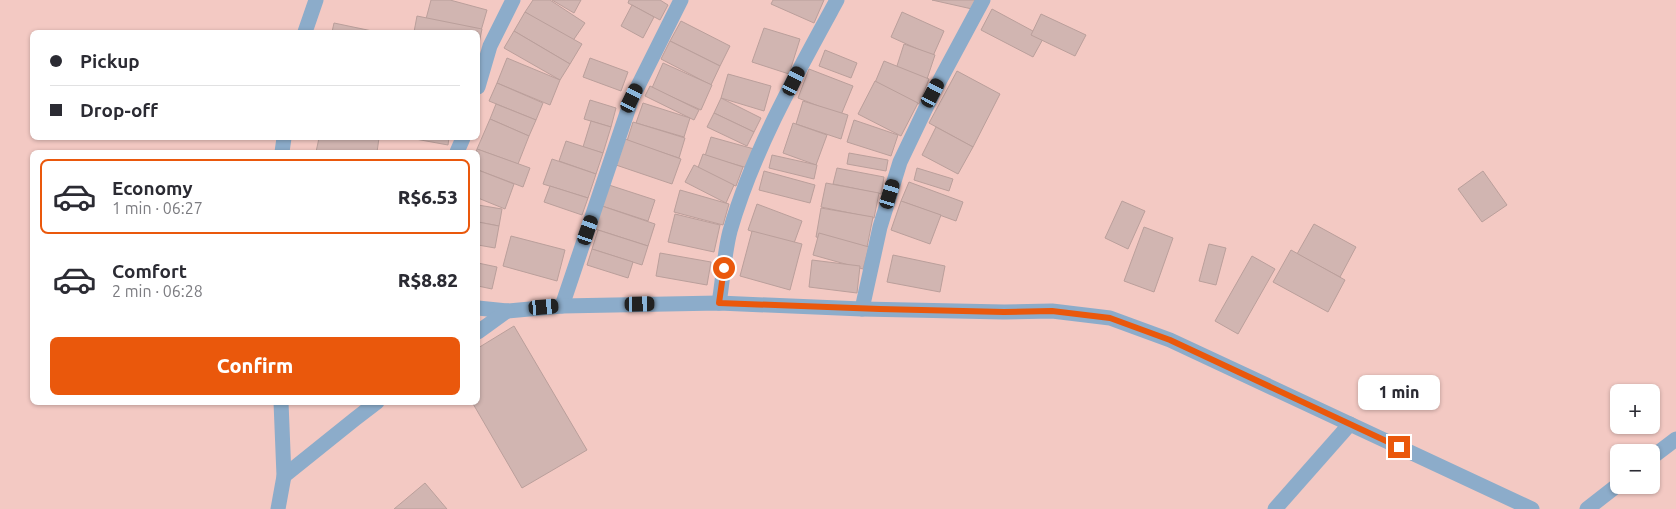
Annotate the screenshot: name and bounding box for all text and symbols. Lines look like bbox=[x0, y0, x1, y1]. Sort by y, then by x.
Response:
text: Pickup bbox=[80, 50, 140, 72]
car bbox=[780, 64, 807, 98]
car bbox=[919, 76, 946, 110]
car bbox=[618, 81, 645, 115]
text: Drop-off bbox=[80, 99, 158, 121]
icon: car bbox=[52, 174, 97, 219]
text: Economy bbox=[112, 177, 193, 199]
car bbox=[878, 177, 901, 211]
text: R$6.53 bbox=[398, 186, 458, 208]
text: 1 min · 06:27 bbox=[112, 199, 203, 217]
car bbox=[576, 213, 599, 247]
icon: car bbox=[52, 257, 97, 302]
route start bbox=[713, 257, 735, 279]
text: Comfort bbox=[112, 260, 187, 282]
text: R$8.82 bbox=[398, 269, 458, 291]
text: 2 min · 06:28 bbox=[112, 282, 203, 300]
car bbox=[624, 296, 655, 312]
car bbox=[528, 298, 559, 316]
button: Confirm bbox=[50, 337, 460, 395]
callout: 1 min bbox=[1358, 374, 1440, 410]
text: 1 min bbox=[1379, 383, 1419, 401]
map controls bbox=[1610, 384, 1660, 494]
button: + bbox=[1610, 384, 1660, 434]
route end bbox=[1388, 436, 1410, 458]
button: − bbox=[1610, 444, 1660, 494]

